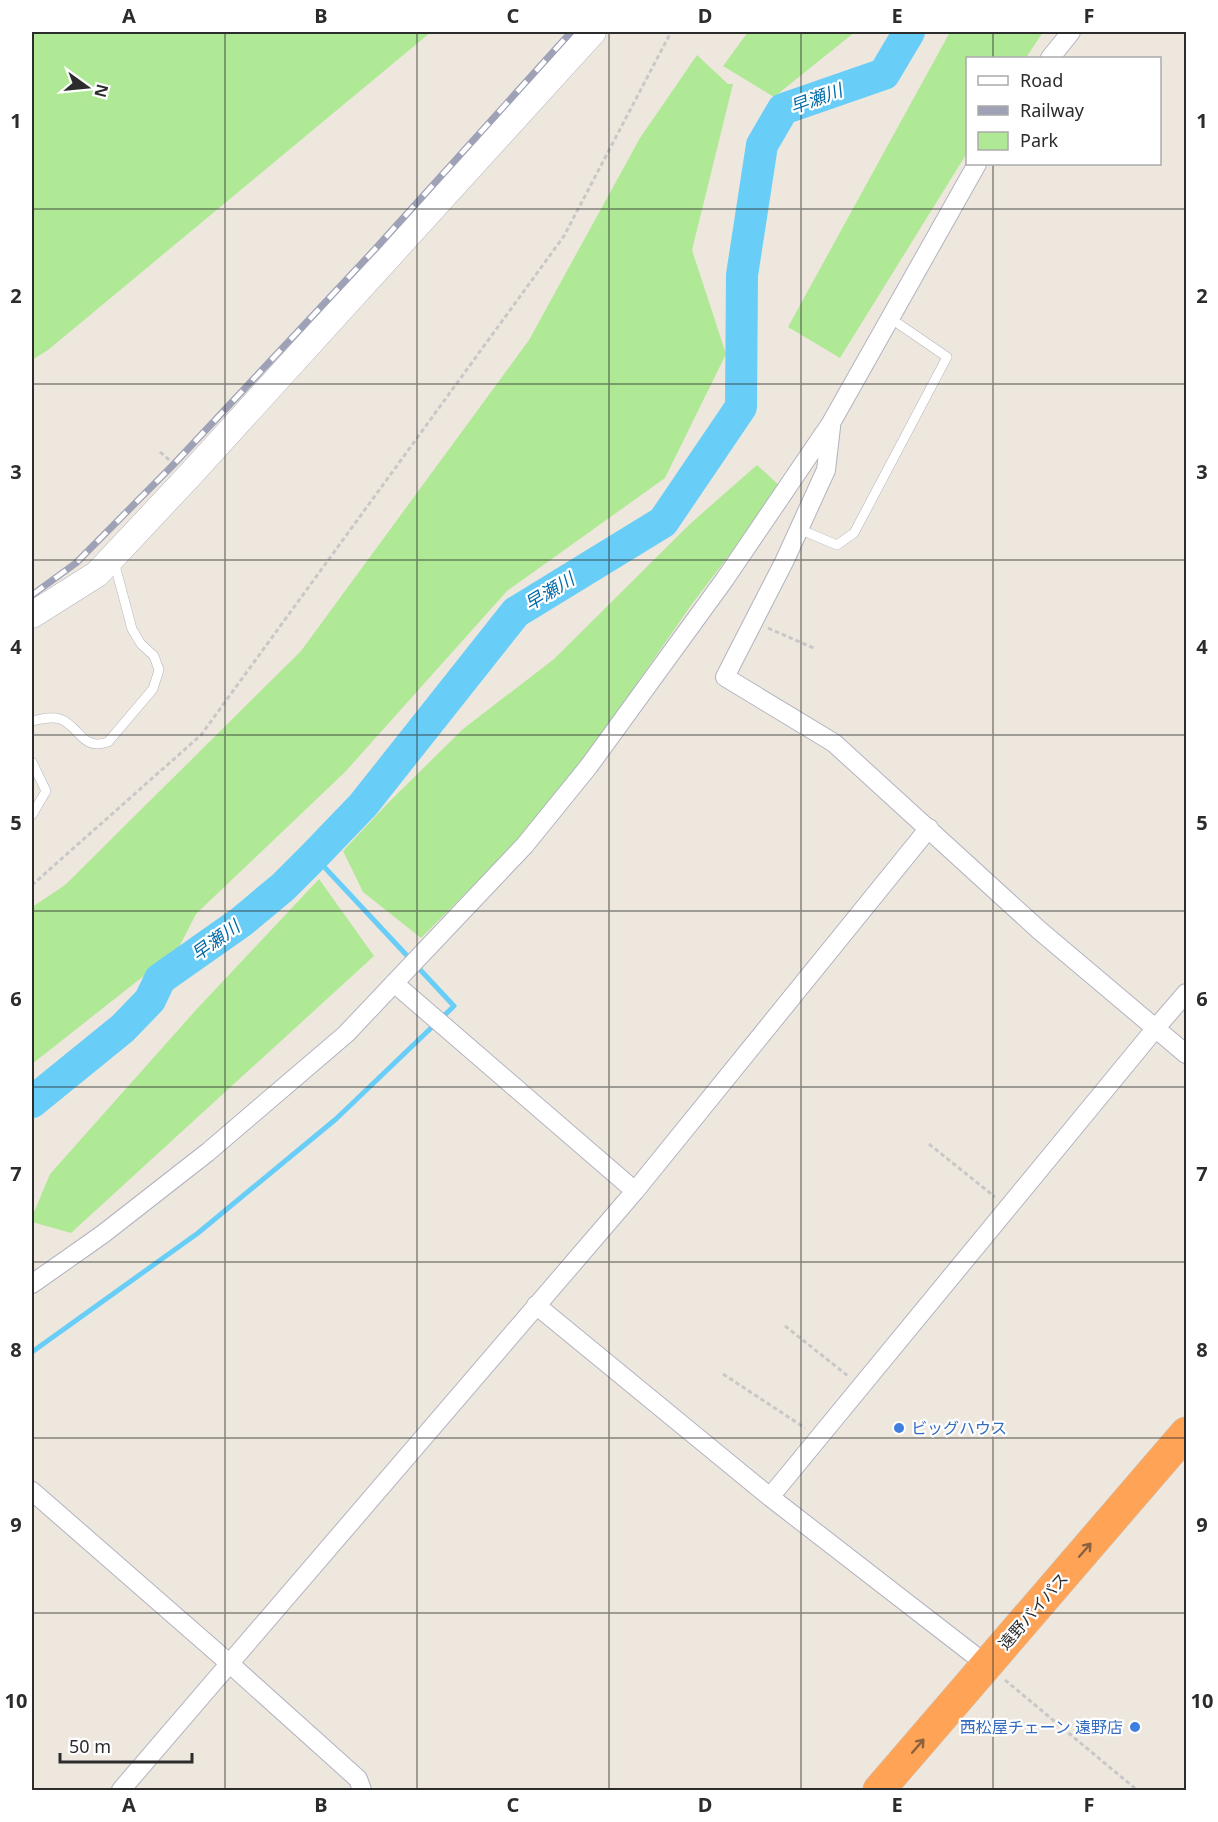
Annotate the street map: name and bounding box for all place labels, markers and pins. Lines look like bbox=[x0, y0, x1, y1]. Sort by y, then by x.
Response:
place label: ビッグハウス bbox=[911, 1417, 1007, 1439]
marker: ビッグハウス bbox=[892, 1421, 906, 1435]
place label: 西松屋チェーン 遠野店 bbox=[960, 1716, 1123, 1738]
marker: 西松屋チェーン 遠野店 bbox=[1128, 1720, 1142, 1734]

